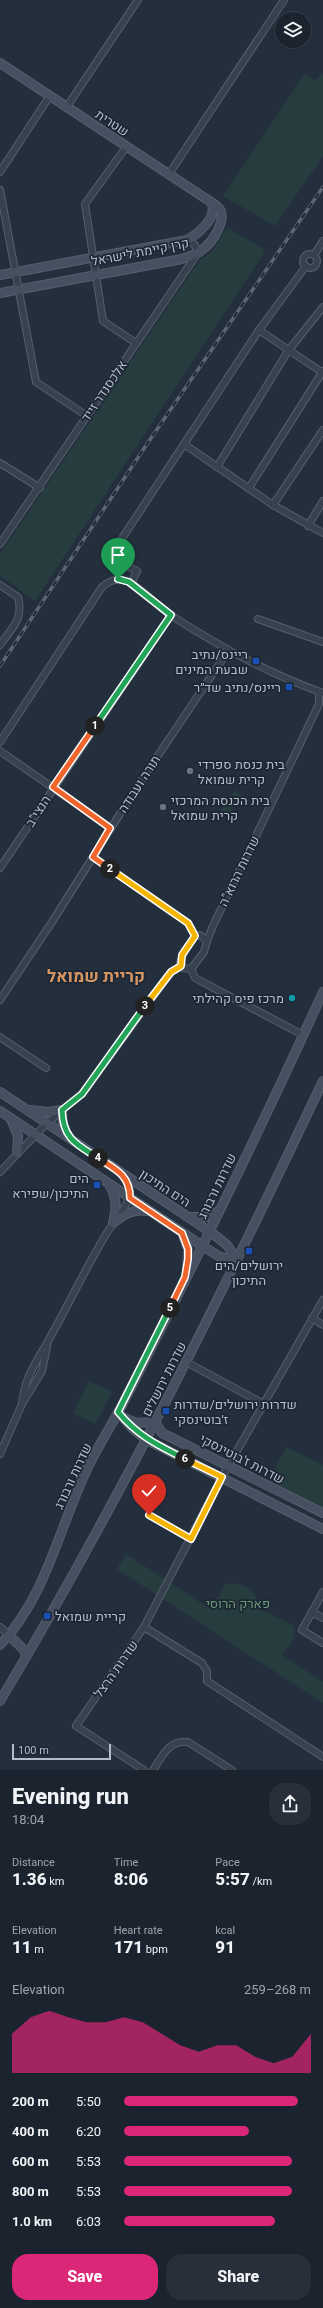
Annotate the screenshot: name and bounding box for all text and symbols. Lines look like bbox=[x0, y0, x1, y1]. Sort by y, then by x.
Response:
map controls bbox=[275, 12, 311, 48]
button: layers bbox=[275, 12, 311, 48]
street label: שטרית bbox=[92, 107, 132, 139]
street label: קרן קיימת לישראל bbox=[90, 235, 190, 269]
street label: אלכסנדר זייד bbox=[78, 358, 130, 424]
pin bbox=[101, 538, 135, 579]
icon: arrive bbox=[107, 544, 129, 566]
place label: ריינס/נתיב שבעת המינים bbox=[175, 647, 248, 677]
marker: ריינס/נתיב שבעת המינים bbox=[251, 656, 261, 666]
place label: ריינס/נתיב שד״ר bbox=[194, 680, 281, 695]
marker: ריינס/נתיב שד״ר bbox=[284, 682, 294, 692]
pin: 1 bbox=[85, 716, 105, 736]
text: 1 bbox=[92, 719, 98, 732]
street label: תורה ועבודה bbox=[115, 752, 163, 816]
place label: בית כנסת ספרדי קרית שמואל bbox=[198, 757, 285, 787]
marker: בית כנסת ספרדי קרית שמואל bbox=[185, 766, 195, 776]
street label: הנצי"ב bbox=[22, 792, 54, 830]
place label: בית הכנסת המרכזי קרית שמואל bbox=[171, 793, 270, 823]
marker: בית הכנסת המרכזי קרית שמואל bbox=[158, 802, 168, 812]
street label: שדרות הרוא"ה bbox=[215, 833, 263, 909]
pin: 2 bbox=[100, 859, 120, 879]
text: 2 bbox=[107, 862, 113, 875]
district label: קריית שמואל bbox=[47, 966, 145, 986]
place label: מרכז פיס קהילתי bbox=[193, 991, 284, 1006]
marker: מרכז פיס קהילתי bbox=[287, 993, 297, 1003]
pin: 3 bbox=[135, 996, 155, 1016]
text: 3 bbox=[142, 999, 148, 1012]
pin: 4 bbox=[88, 1148, 108, 1168]
text: 4 bbox=[95, 1151, 101, 1164]
street label: שדרות ורבורג bbox=[195, 1151, 239, 1221]
street label: הים התיכון bbox=[137, 1166, 193, 1210]
place label: הים התיכון/שפירא bbox=[12, 1171, 89, 1201]
marker: הים התיכון/שפירא bbox=[92, 1180, 102, 1190]
marker: ירושלים/הים התיכון bbox=[244, 1246, 254, 1256]
place label: ירושלים/הים התיכון bbox=[215, 1258, 283, 1288]
pin: 5 bbox=[160, 1298, 180, 1318]
text: 5 bbox=[167, 1301, 173, 1314]
street label: שדרות ירושלים bbox=[139, 1339, 189, 1419]
place label: שדרות ירושלים/שדרות ז׳בוטינסקי bbox=[174, 1397, 297, 1427]
marker: שדרות ירושלים/שדרות ז׳בוטינסקי bbox=[161, 1406, 171, 1416]
street label: שדרות ז'בוטינסקי bbox=[197, 1431, 287, 1487]
street label: שדרות ורבורג bbox=[51, 1441, 95, 1511]
pin: 6 bbox=[175, 1449, 195, 1469]
text: 6 bbox=[182, 1452, 188, 1465]
pin bbox=[132, 1474, 166, 1515]
icon: check bbox=[138, 1480, 160, 1502]
park label: פארק הרוסי bbox=[206, 1596, 270, 1611]
place label: קריית שמואל bbox=[55, 1609, 126, 1624]
marker: קריית שמואל bbox=[42, 1611, 52, 1621]
street label: שדרות הרצל bbox=[91, 1637, 141, 1701]
scale bar bbox=[12, 1742, 111, 1761]
text: 100 m bbox=[18, 1744, 49, 1757]
button: share bbox=[269, 1783, 311, 1825]
text: Evening run bbox=[12, 1784, 129, 1809]
text: 18:04 bbox=[12, 1812, 44, 1827]
text: Distance bbox=[12, 1856, 55, 1869]
text: Time bbox=[114, 1856, 138, 1869]
text: Pace bbox=[215, 1856, 240, 1869]
text: 1.36 bbox=[12, 1869, 46, 1889]
text: 8:06 bbox=[114, 1869, 148, 1889]
text: 5:57 bbox=[215, 1869, 250, 1889]
text: km bbox=[46, 1875, 64, 1888]
text: /km bbox=[250, 1875, 272, 1888]
text: Elevation bbox=[12, 1924, 57, 1937]
text: Heart rate bbox=[114, 1924, 163, 1937]
text: kcal bbox=[215, 1924, 235, 1937]
text: 11 bbox=[12, 1937, 32, 1957]
text: 171 bbox=[114, 1937, 143, 1957]
text: 91 bbox=[215, 1937, 235, 1957]
text: m bbox=[32, 1943, 44, 1956]
text: bpm bbox=[143, 1943, 168, 1956]
text: Elevation bbox=[12, 1982, 65, 1997]
text: 259–268 m bbox=[244, 1982, 311, 1997]
text: 200 m bbox=[12, 2094, 49, 2109]
text: 5:50 bbox=[76, 2094, 101, 2109]
text: 400 m bbox=[12, 2124, 49, 2139]
text: 6:20 bbox=[76, 2124, 101, 2139]
text: 600 m bbox=[12, 2154, 49, 2169]
text: 5:53 bbox=[76, 2154, 101, 2169]
text: 800 m bbox=[12, 2184, 49, 2199]
text: 5:53 bbox=[76, 2184, 101, 2199]
text: 1.0 km bbox=[12, 2214, 52, 2229]
text: 6:03 bbox=[76, 2214, 101, 2229]
button: Save bbox=[12, 2254, 158, 2300]
button: Share bbox=[166, 2254, 311, 2300]

